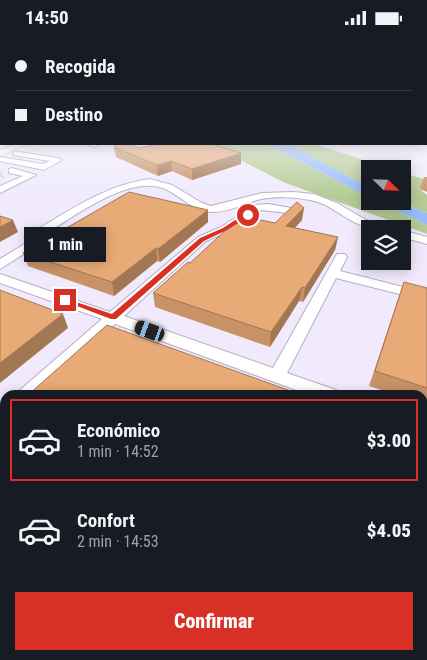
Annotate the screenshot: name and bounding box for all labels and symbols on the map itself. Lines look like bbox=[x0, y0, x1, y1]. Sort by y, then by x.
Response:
north arrow bbox=[361, 160, 411, 210]
route start bbox=[237, 204, 259, 226]
callout: 1 min bbox=[24, 227, 106, 263]
route end bbox=[54, 289, 76, 311]
car bbox=[133, 319, 166, 343]

